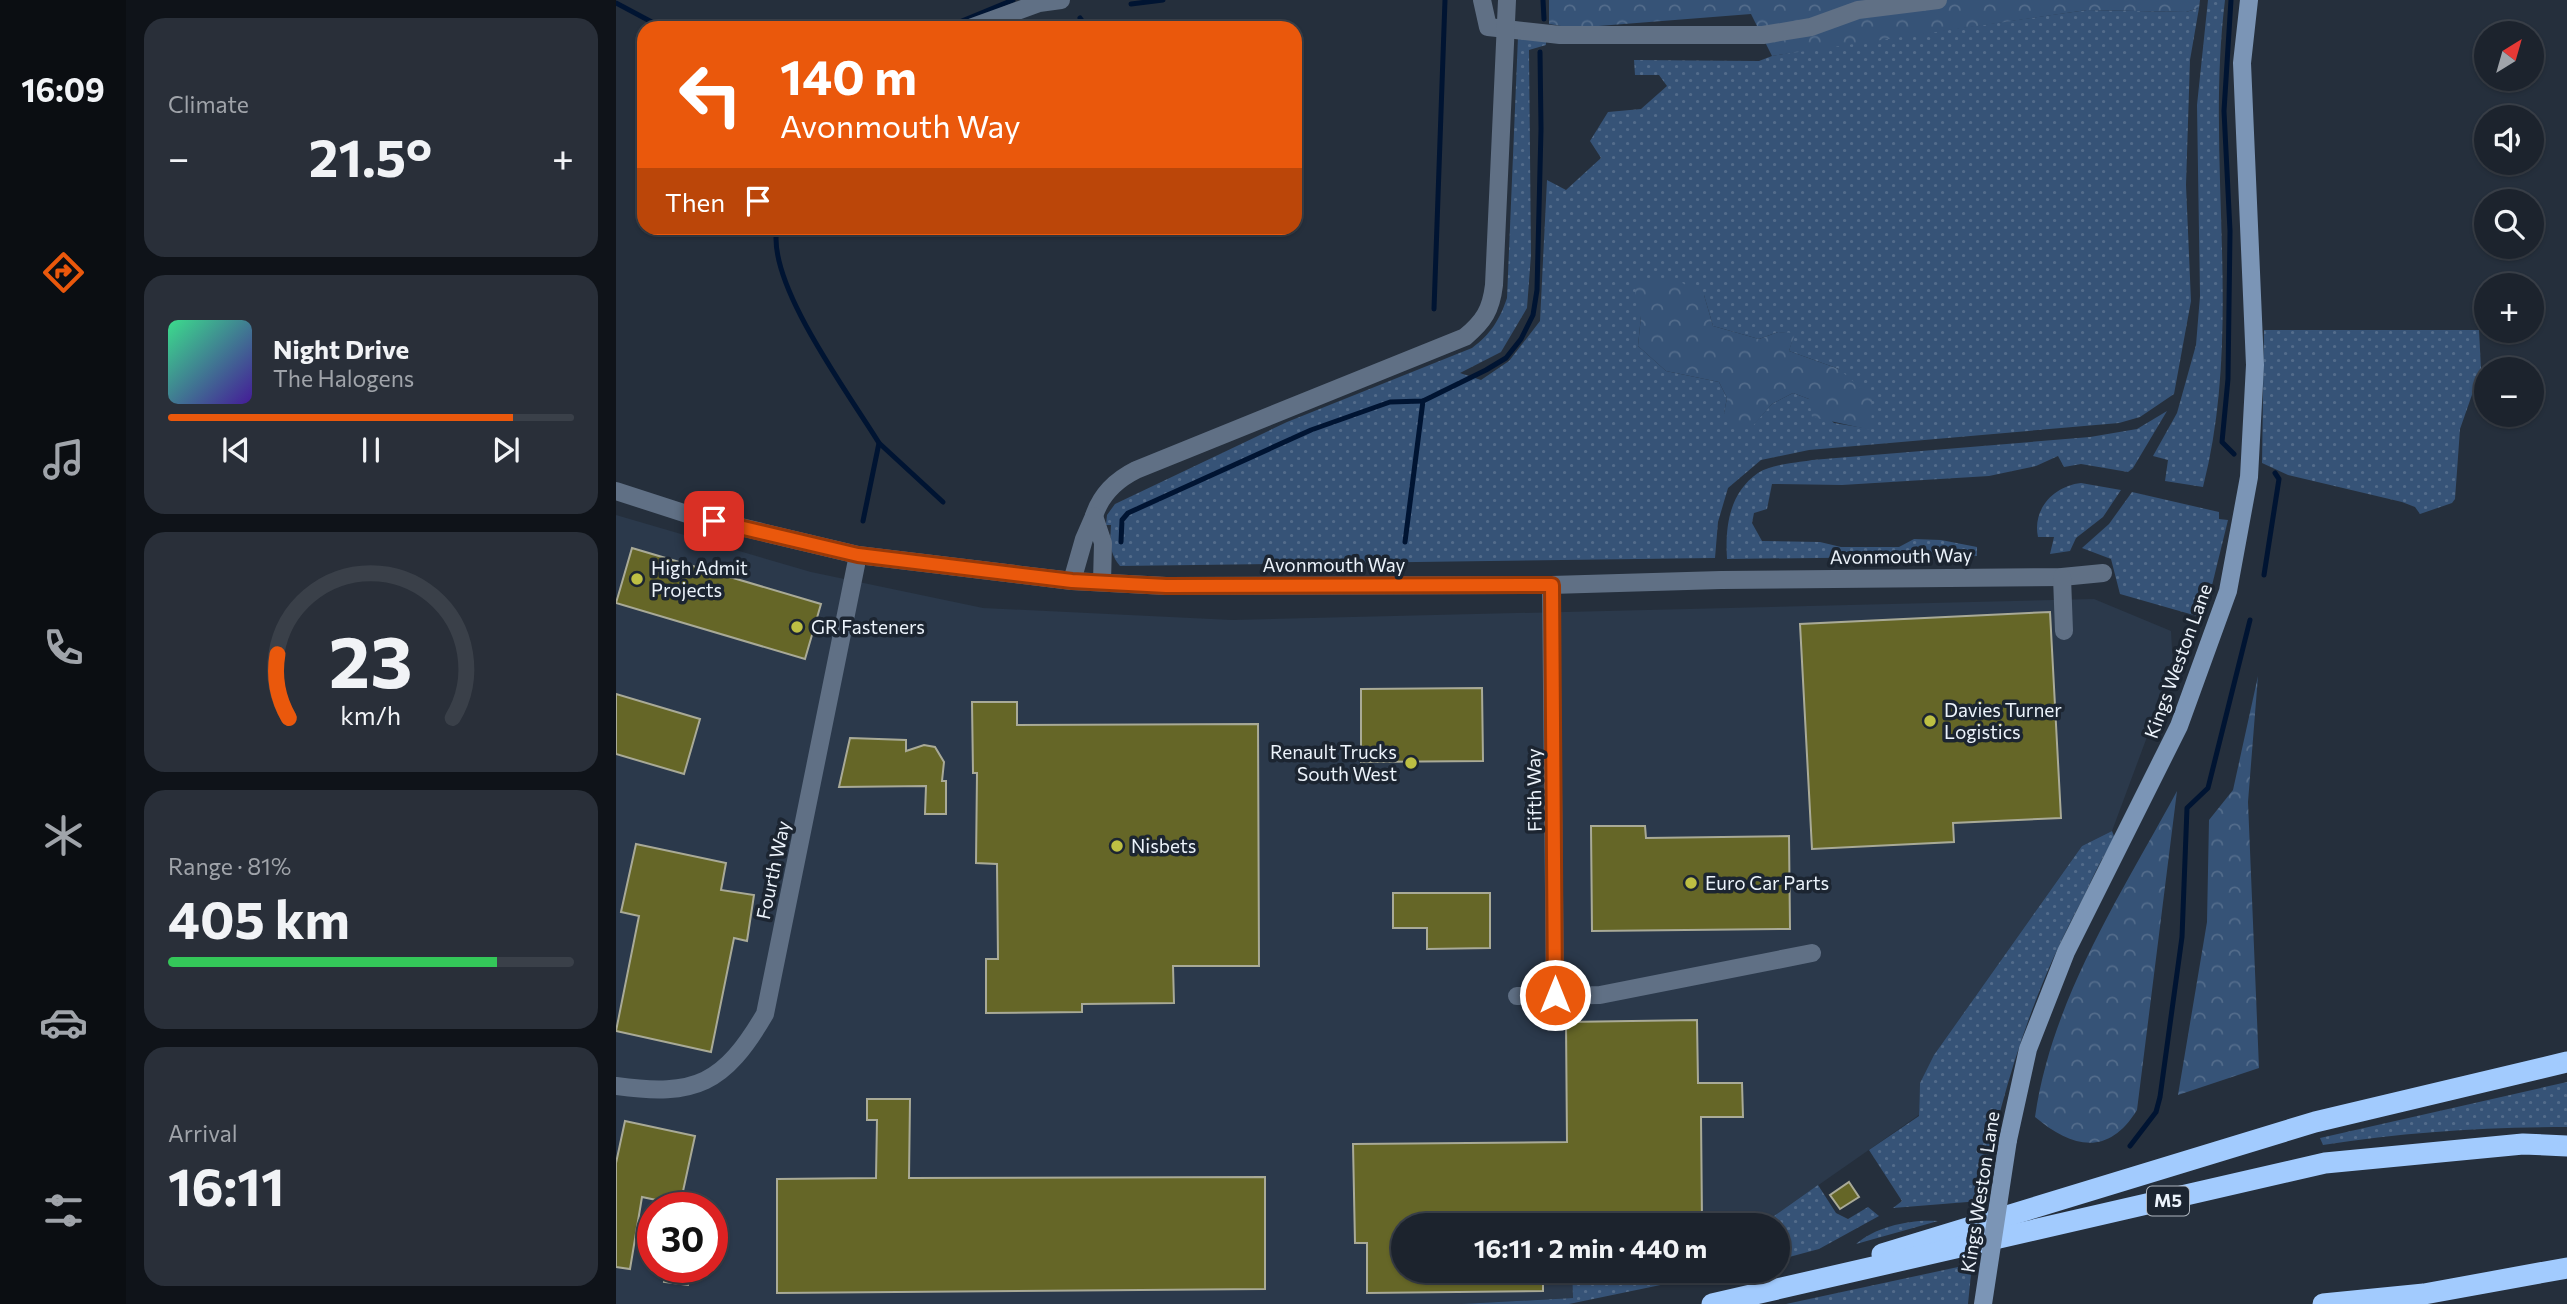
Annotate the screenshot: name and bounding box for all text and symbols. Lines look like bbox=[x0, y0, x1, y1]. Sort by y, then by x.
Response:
north arrow bbox=[2474, 21, 2544, 91]
map controls bbox=[2474, 21, 2544, 427]
text: 140 m bbox=[780, 45, 917, 105]
icon: left bbox=[665, 49, 756, 140]
text: 16:09 bbox=[21, 69, 105, 109]
text: Climate bbox=[168, 90, 249, 118]
text: Avonmouth Way bbox=[780, 105, 1021, 145]
button: sound bbox=[2474, 105, 2544, 175]
text: 21.5° bbox=[309, 124, 432, 188]
text: − bbox=[168, 133, 190, 180]
text: + bbox=[552, 133, 574, 180]
icon: arrive bbox=[739, 182, 777, 220]
text: Then bbox=[665, 186, 725, 217]
button: search bbox=[2474, 189, 2544, 259]
icon: directions bbox=[39, 248, 88, 297]
button: + bbox=[2474, 273, 2544, 343]
text: Night Drive bbox=[273, 333, 409, 364]
button: − bbox=[2474, 357, 2544, 427]
text: The Halogens bbox=[273, 364, 414, 392]
icon: previous bbox=[217, 431, 255, 469]
icon: pause bbox=[352, 431, 390, 469]
icon: next bbox=[487, 431, 525, 469]
icon: music bbox=[39, 435, 88, 484]
pin bbox=[684, 491, 744, 551]
icon: arrive bbox=[695, 502, 733, 540]
street label: Avonmouth Way bbox=[1829, 543, 1973, 568]
street label: Avonmouth Way bbox=[1263, 553, 1406, 576]
place label: High Admit Projects bbox=[651, 556, 748, 601]
marker: High Admit Projects bbox=[629, 571, 645, 587]
street label: Kings Weston Lane bbox=[2139, 580, 2216, 741]
text: 23 bbox=[329, 614, 413, 703]
place label: GR Fasteners bbox=[811, 615, 925, 638]
marker: GR Fasteners bbox=[789, 619, 805, 635]
icon: phone bbox=[39, 623, 88, 672]
place label: Davies Turner Logistics bbox=[1944, 698, 2062, 743]
text: km/h bbox=[341, 700, 401, 730]
marker: Davies Turner Logistics bbox=[1922, 713, 1938, 729]
place label: Renault Trucks South West bbox=[1270, 740, 1397, 785]
street label: Fifth Way bbox=[1521, 748, 1546, 832]
marker: Renault Trucks South West bbox=[1403, 755, 1419, 771]
icon: climate bbox=[39, 811, 88, 860]
street label: Fourth Way bbox=[751, 818, 794, 921]
place label: Nisbets bbox=[1131, 834, 1196, 857]
marker: Nisbets bbox=[1109, 838, 1125, 854]
text: Range · 81% bbox=[168, 852, 291, 880]
place label: Euro Car Parts bbox=[1705, 871, 1829, 894]
marker: Euro Car Parts bbox=[1683, 875, 1699, 891]
text: 405 km bbox=[168, 886, 350, 950]
position arrow bbox=[1518, 958, 1592, 1032]
icon: car bbox=[39, 998, 88, 1047]
street label: Kings Weston Lane bbox=[1955, 1110, 2004, 1274]
text: Arrival bbox=[168, 1119, 238, 1147]
text: 16:11 bbox=[168, 1153, 284, 1217]
icon: filters bbox=[39, 1186, 88, 1235]
road number: M5 bbox=[2147, 1186, 2189, 1216]
speed limit sign: 30 bbox=[637, 1192, 728, 1283]
text: 16:11 · 2 min · 440 m bbox=[1474, 1232, 1707, 1263]

